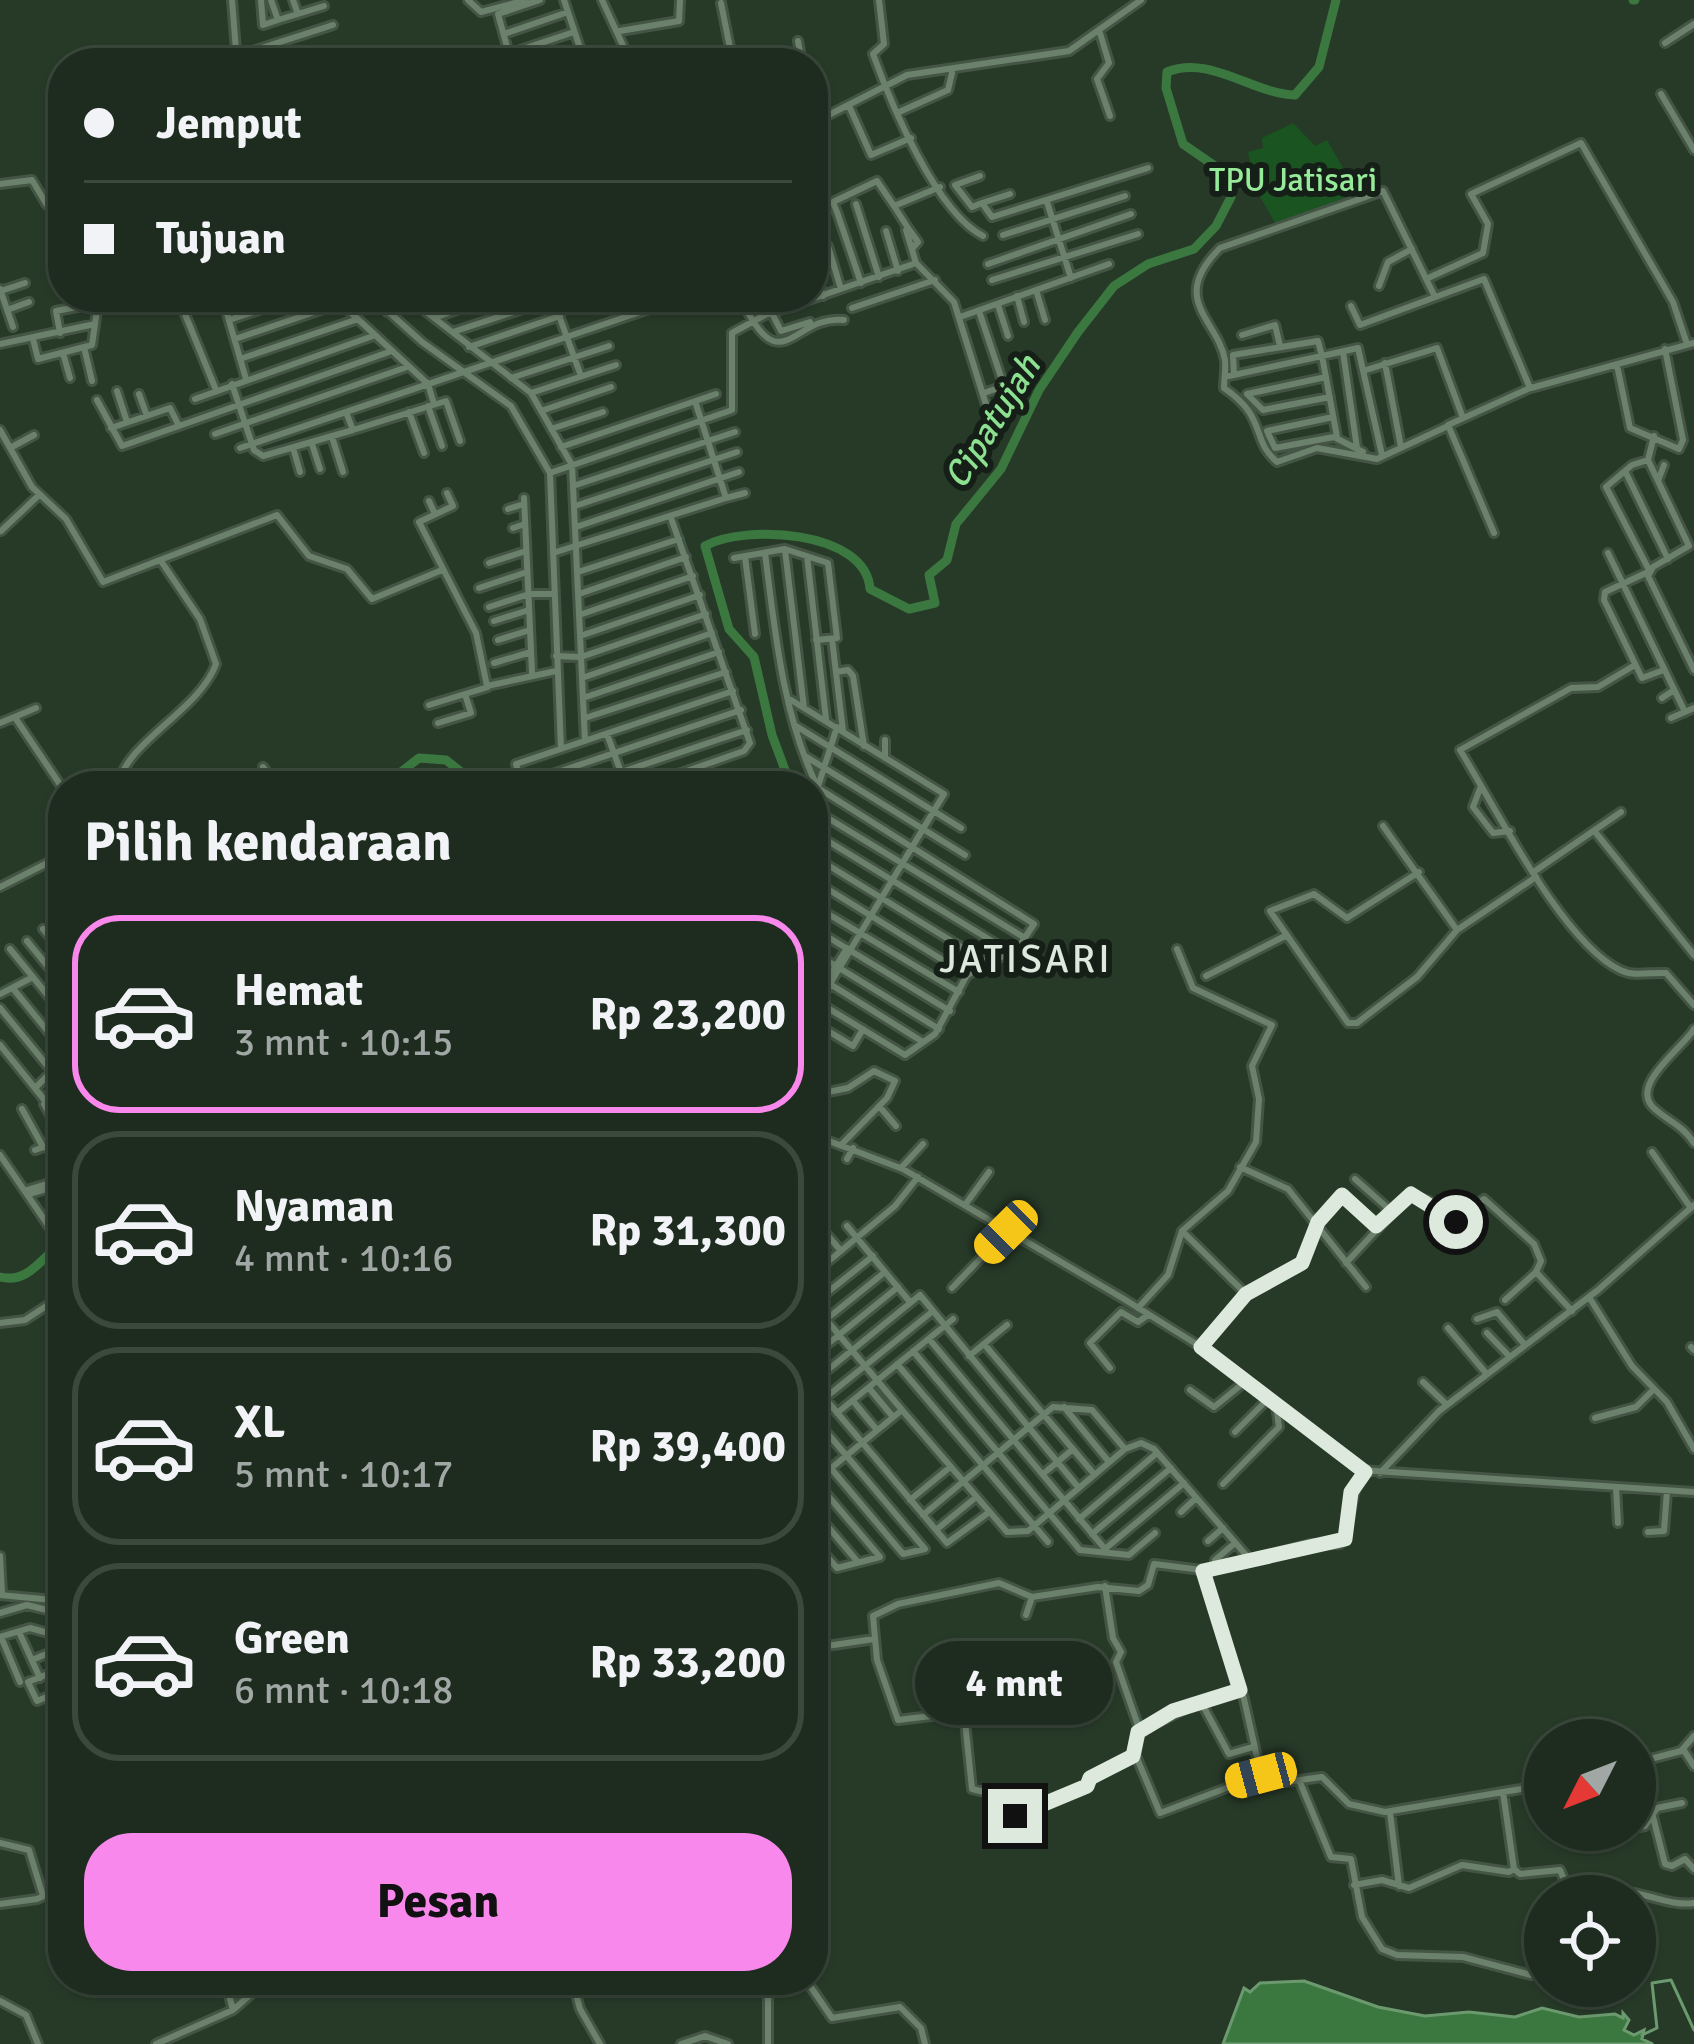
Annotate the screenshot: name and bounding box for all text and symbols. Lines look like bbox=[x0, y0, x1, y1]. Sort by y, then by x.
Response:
text: Jemput bbox=[156, 96, 302, 151]
park label: TPU Jatisari bbox=[1209, 160, 1377, 201]
text: Tujuan bbox=[156, 211, 286, 266]
water label: Cipatujah bbox=[934, 346, 1051, 497]
text: Pilih kendaraan bbox=[84, 809, 452, 876]
district label: JATISARI bbox=[939, 935, 1113, 983]
icon: car bbox=[90, 960, 198, 1068]
text: Hemat bbox=[234, 963, 363, 1018]
text: Rp 23,200 bbox=[589, 987, 786, 1042]
text: 3 mnt · 10:15 bbox=[234, 1018, 453, 1066]
icon: car bbox=[90, 1176, 198, 1284]
text: Nyaman bbox=[234, 1179, 394, 1234]
car bbox=[968, 1194, 1044, 1270]
route start bbox=[1429, 1195, 1483, 1249]
text: Rp 31,300 bbox=[589, 1203, 786, 1258]
text: 4 mnt · 10:16 bbox=[234, 1234, 453, 1282]
icon: car bbox=[90, 1392, 198, 1500]
text: XL bbox=[234, 1395, 285, 1450]
text: Rp 39,400 bbox=[589, 1419, 786, 1474]
text: 5 mnt · 10:17 bbox=[234, 1450, 453, 1498]
icon: car bbox=[90, 1608, 198, 1716]
text: Green bbox=[234, 1611, 350, 1666]
text: Rp 33,200 bbox=[589, 1635, 786, 1690]
callout: 4 mnt bbox=[916, 1642, 1114, 1726]
text: 4 mnt bbox=[965, 1659, 1063, 1707]
text: 6 mnt · 10:18 bbox=[234, 1666, 453, 1714]
north arrow bbox=[1524, 1719, 1656, 1851]
map controls bbox=[1524, 1719, 1656, 2007]
car bbox=[1222, 1748, 1300, 1802]
route end bbox=[988, 1789, 1042, 1843]
button: Pesan bbox=[84, 1833, 792, 1971]
button: locate bbox=[1524, 1875, 1656, 2007]

